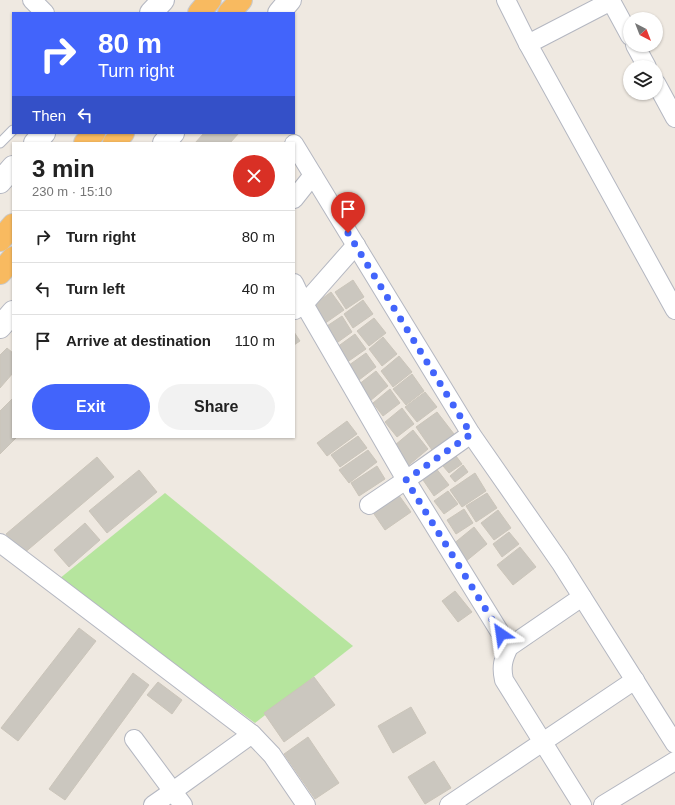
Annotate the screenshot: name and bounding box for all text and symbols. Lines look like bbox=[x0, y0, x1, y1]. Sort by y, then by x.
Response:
north arrow bbox=[623, 12, 663, 52]
map controls bbox=[623, 12, 663, 100]
icon: right bbox=[32, 28, 84, 80]
text: 80 m bbox=[98, 28, 162, 59]
button: layers bbox=[623, 60, 663, 100]
text: Turn right bbox=[98, 61, 174, 81]
icon: left bbox=[74, 104, 96, 126]
text: Then bbox=[32, 107, 66, 124]
text: 3 min bbox=[32, 155, 95, 182]
button: close bbox=[233, 155, 275, 197]
text: 230 m · 15:10 bbox=[32, 184, 112, 199]
pin bbox=[331, 192, 365, 233]
icon: arrive bbox=[337, 198, 359, 220]
icon: right bbox=[32, 226, 54, 248]
text: Turn right bbox=[66, 228, 136, 245]
text: 80 m bbox=[242, 228, 275, 245]
icon: left bbox=[32, 278, 54, 300]
text: Turn left bbox=[66, 280, 125, 297]
text: 40 m bbox=[242, 280, 275, 297]
icon: arrive bbox=[32, 330, 54, 352]
text: Arrive at destination bbox=[66, 332, 211, 349]
text: 110 m bbox=[234, 332, 275, 349]
button: Exit bbox=[32, 384, 150, 430]
button: Share bbox=[158, 384, 275, 430]
position arrow bbox=[480, 613, 522, 655]

